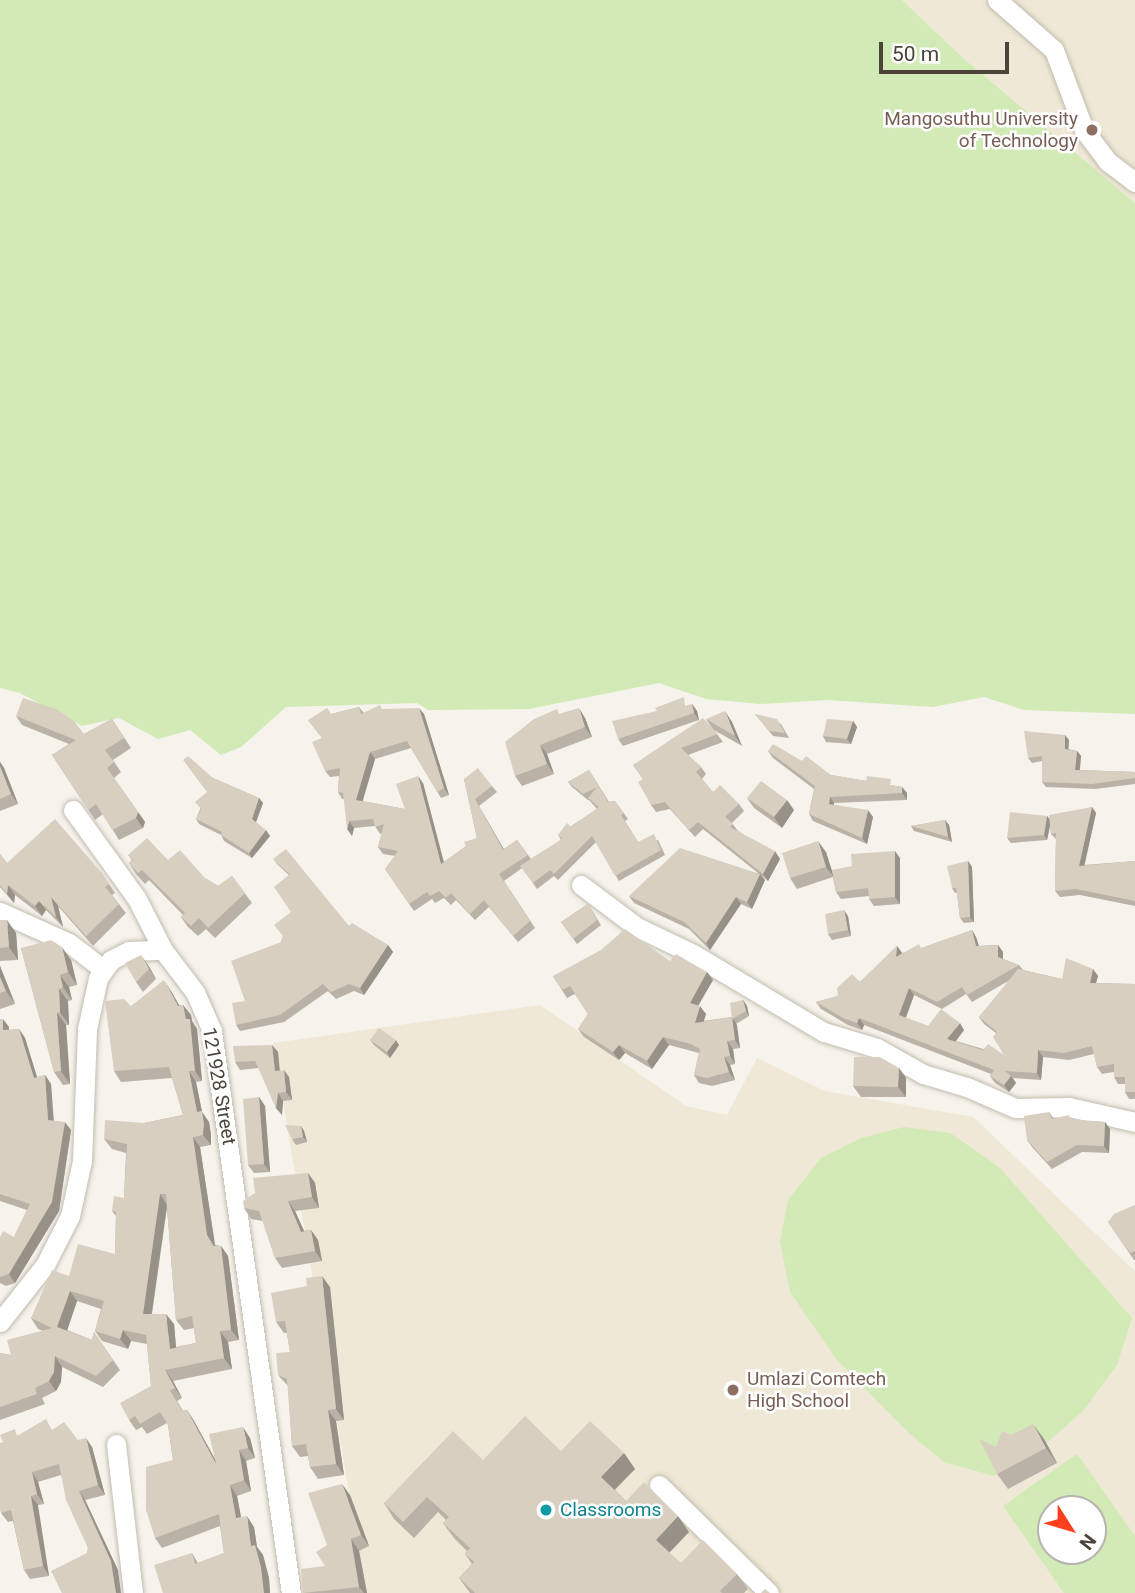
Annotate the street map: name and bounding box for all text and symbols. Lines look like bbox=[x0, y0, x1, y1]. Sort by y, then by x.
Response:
scale bar bbox=[883, 28, 1012, 72]
text: 50 m bbox=[892, 42, 939, 66]
place label: Mangosuthu University of Technology bbox=[884, 108, 1078, 152]
marker: Mangosuthu University of Technology bbox=[1084, 122, 1100, 138]
street label: 121928 Street bbox=[197, 1025, 241, 1147]
place label: Umlazi Comtech High School bbox=[747, 1368, 886, 1412]
marker: Umlazi Comtech High School bbox=[725, 1382, 741, 1398]
north arrow bbox=[1037, 1495, 1107, 1565]
place label: Classrooms bbox=[560, 1499, 661, 1521]
marker: Classrooms bbox=[538, 1502, 554, 1518]
text: N bbox=[1074, 1529, 1101, 1554]

